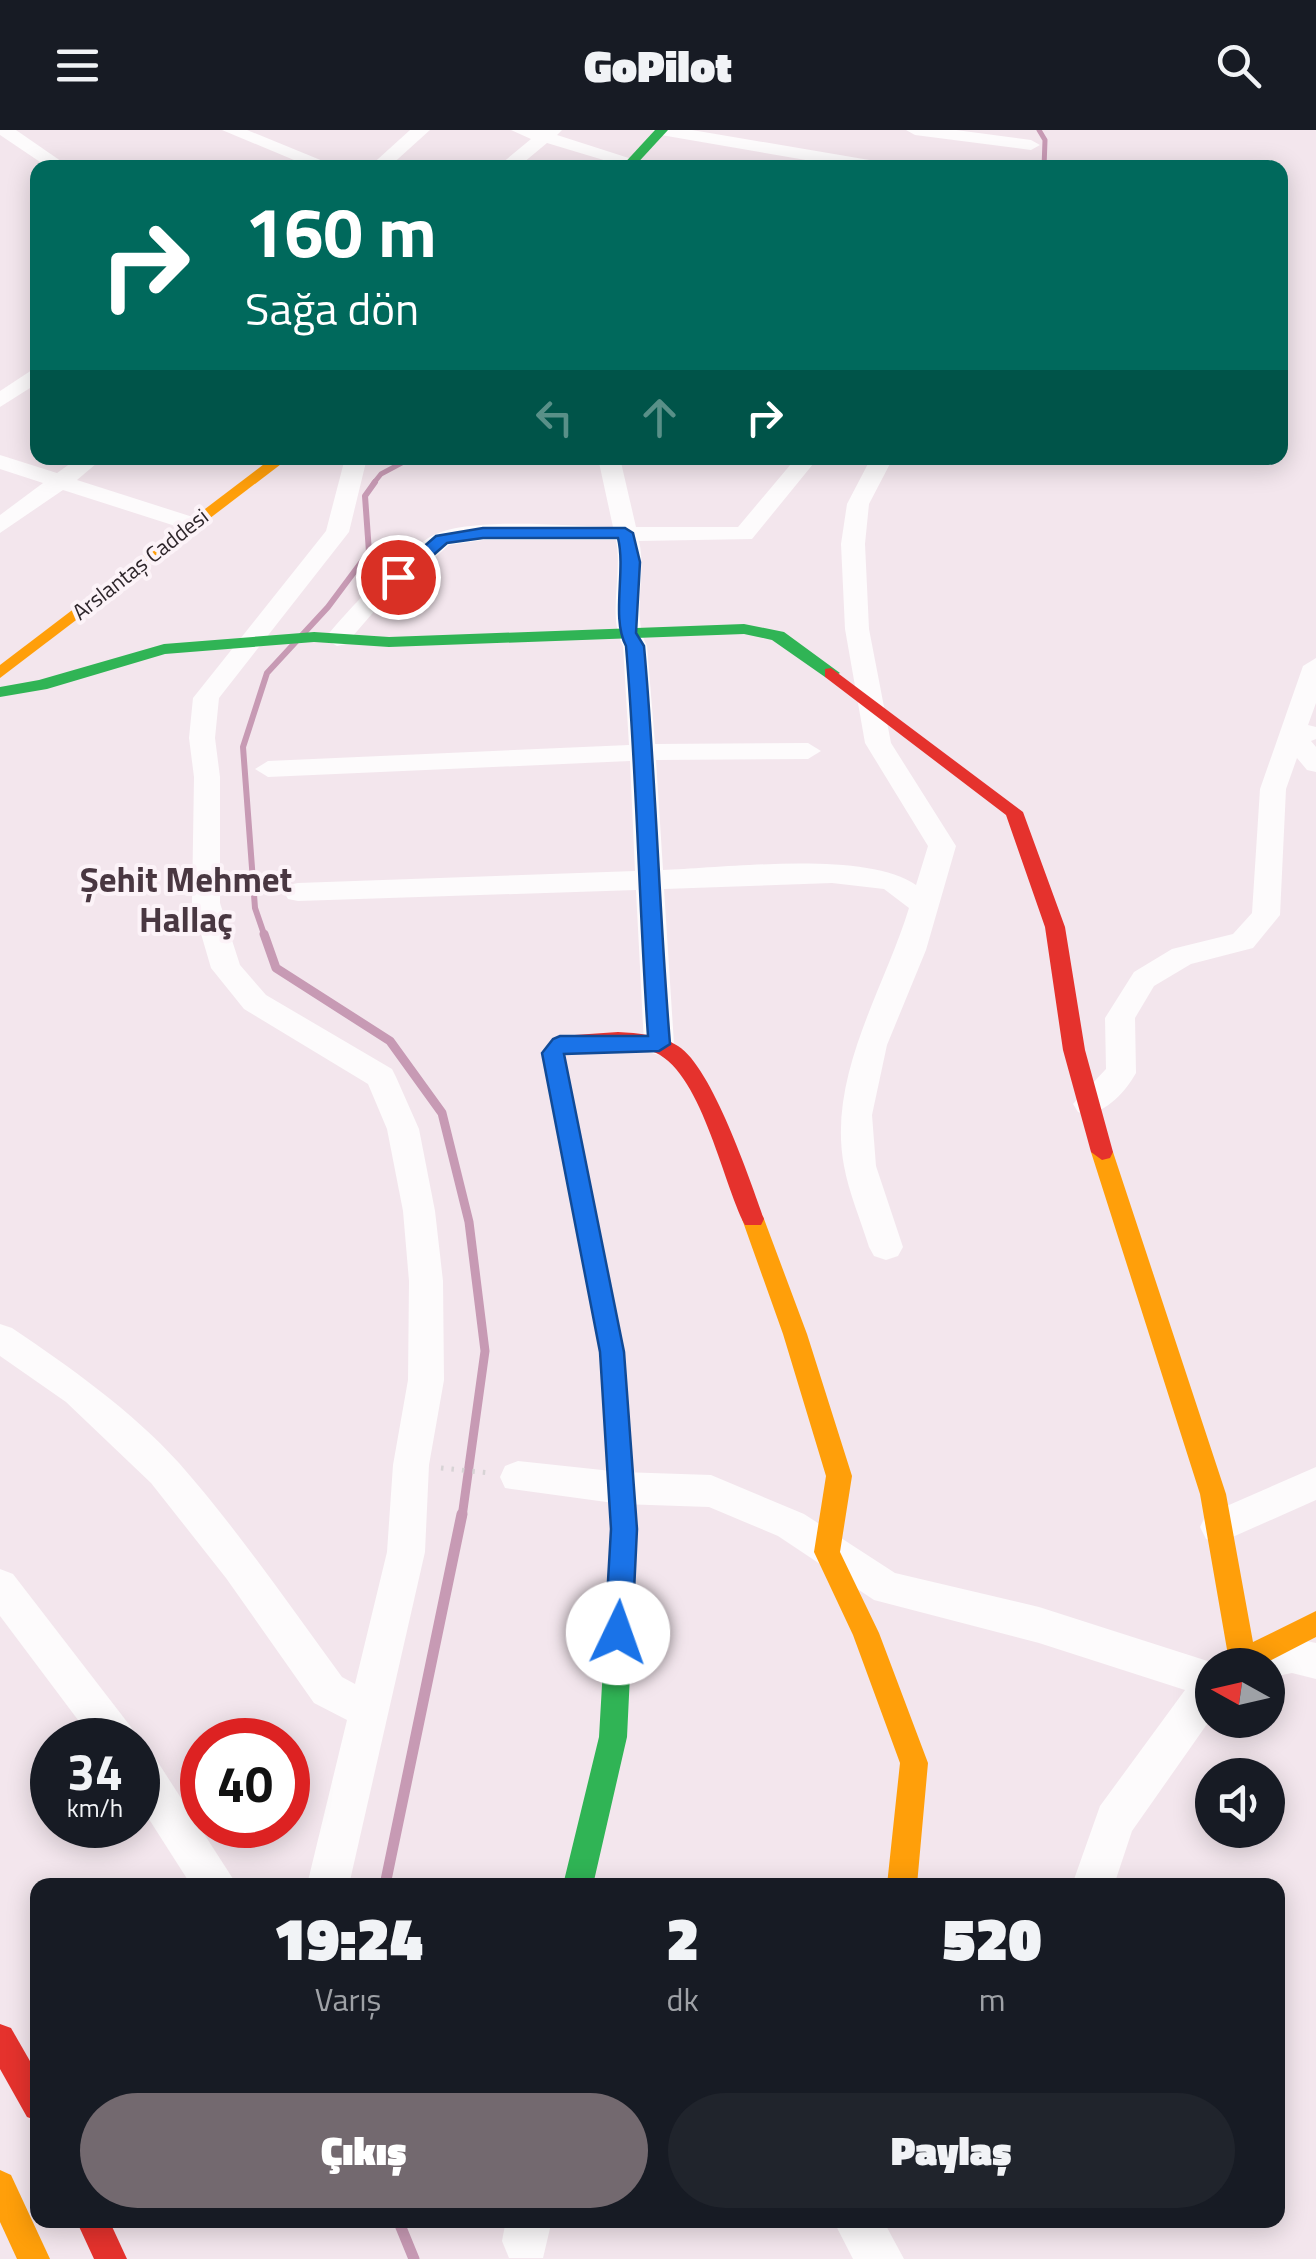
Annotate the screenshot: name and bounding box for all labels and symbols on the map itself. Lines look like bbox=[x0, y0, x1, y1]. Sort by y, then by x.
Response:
street label: Arslantaş Caddesi bbox=[65, 500, 215, 628]
pin bbox=[356, 535, 441, 620]
district label: Şehit Mehmet Hallaç bbox=[80, 852, 292, 946]
position arrow bbox=[566, 1581, 670, 1685]
north arrow bbox=[1195, 1648, 1285, 1738]
speed limit sign: 40 bbox=[180, 1718, 310, 1848]

